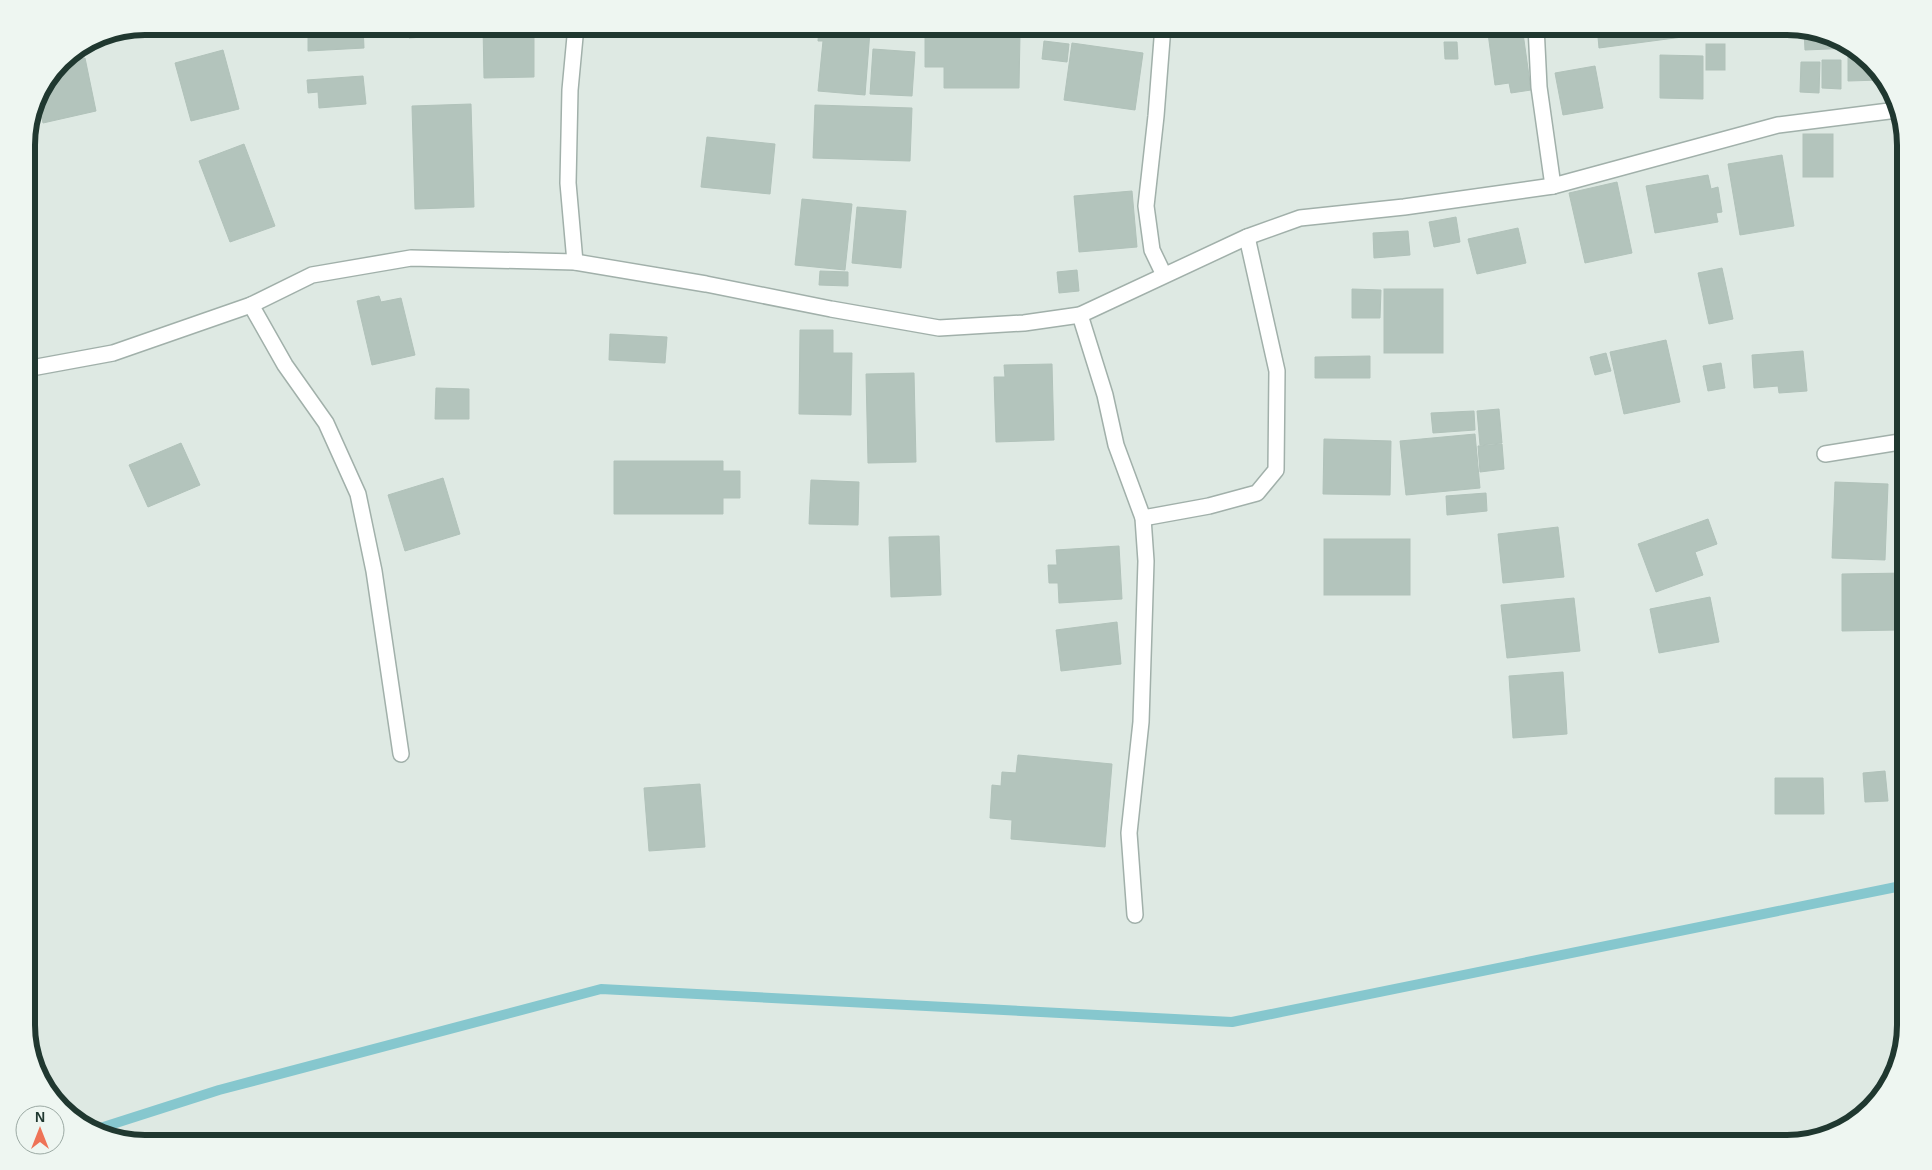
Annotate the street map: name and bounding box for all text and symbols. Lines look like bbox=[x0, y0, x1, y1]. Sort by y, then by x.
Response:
north arrow bbox=[15, 1105, 65, 1155]
text: N bbox=[35, 1109, 45, 1125]

